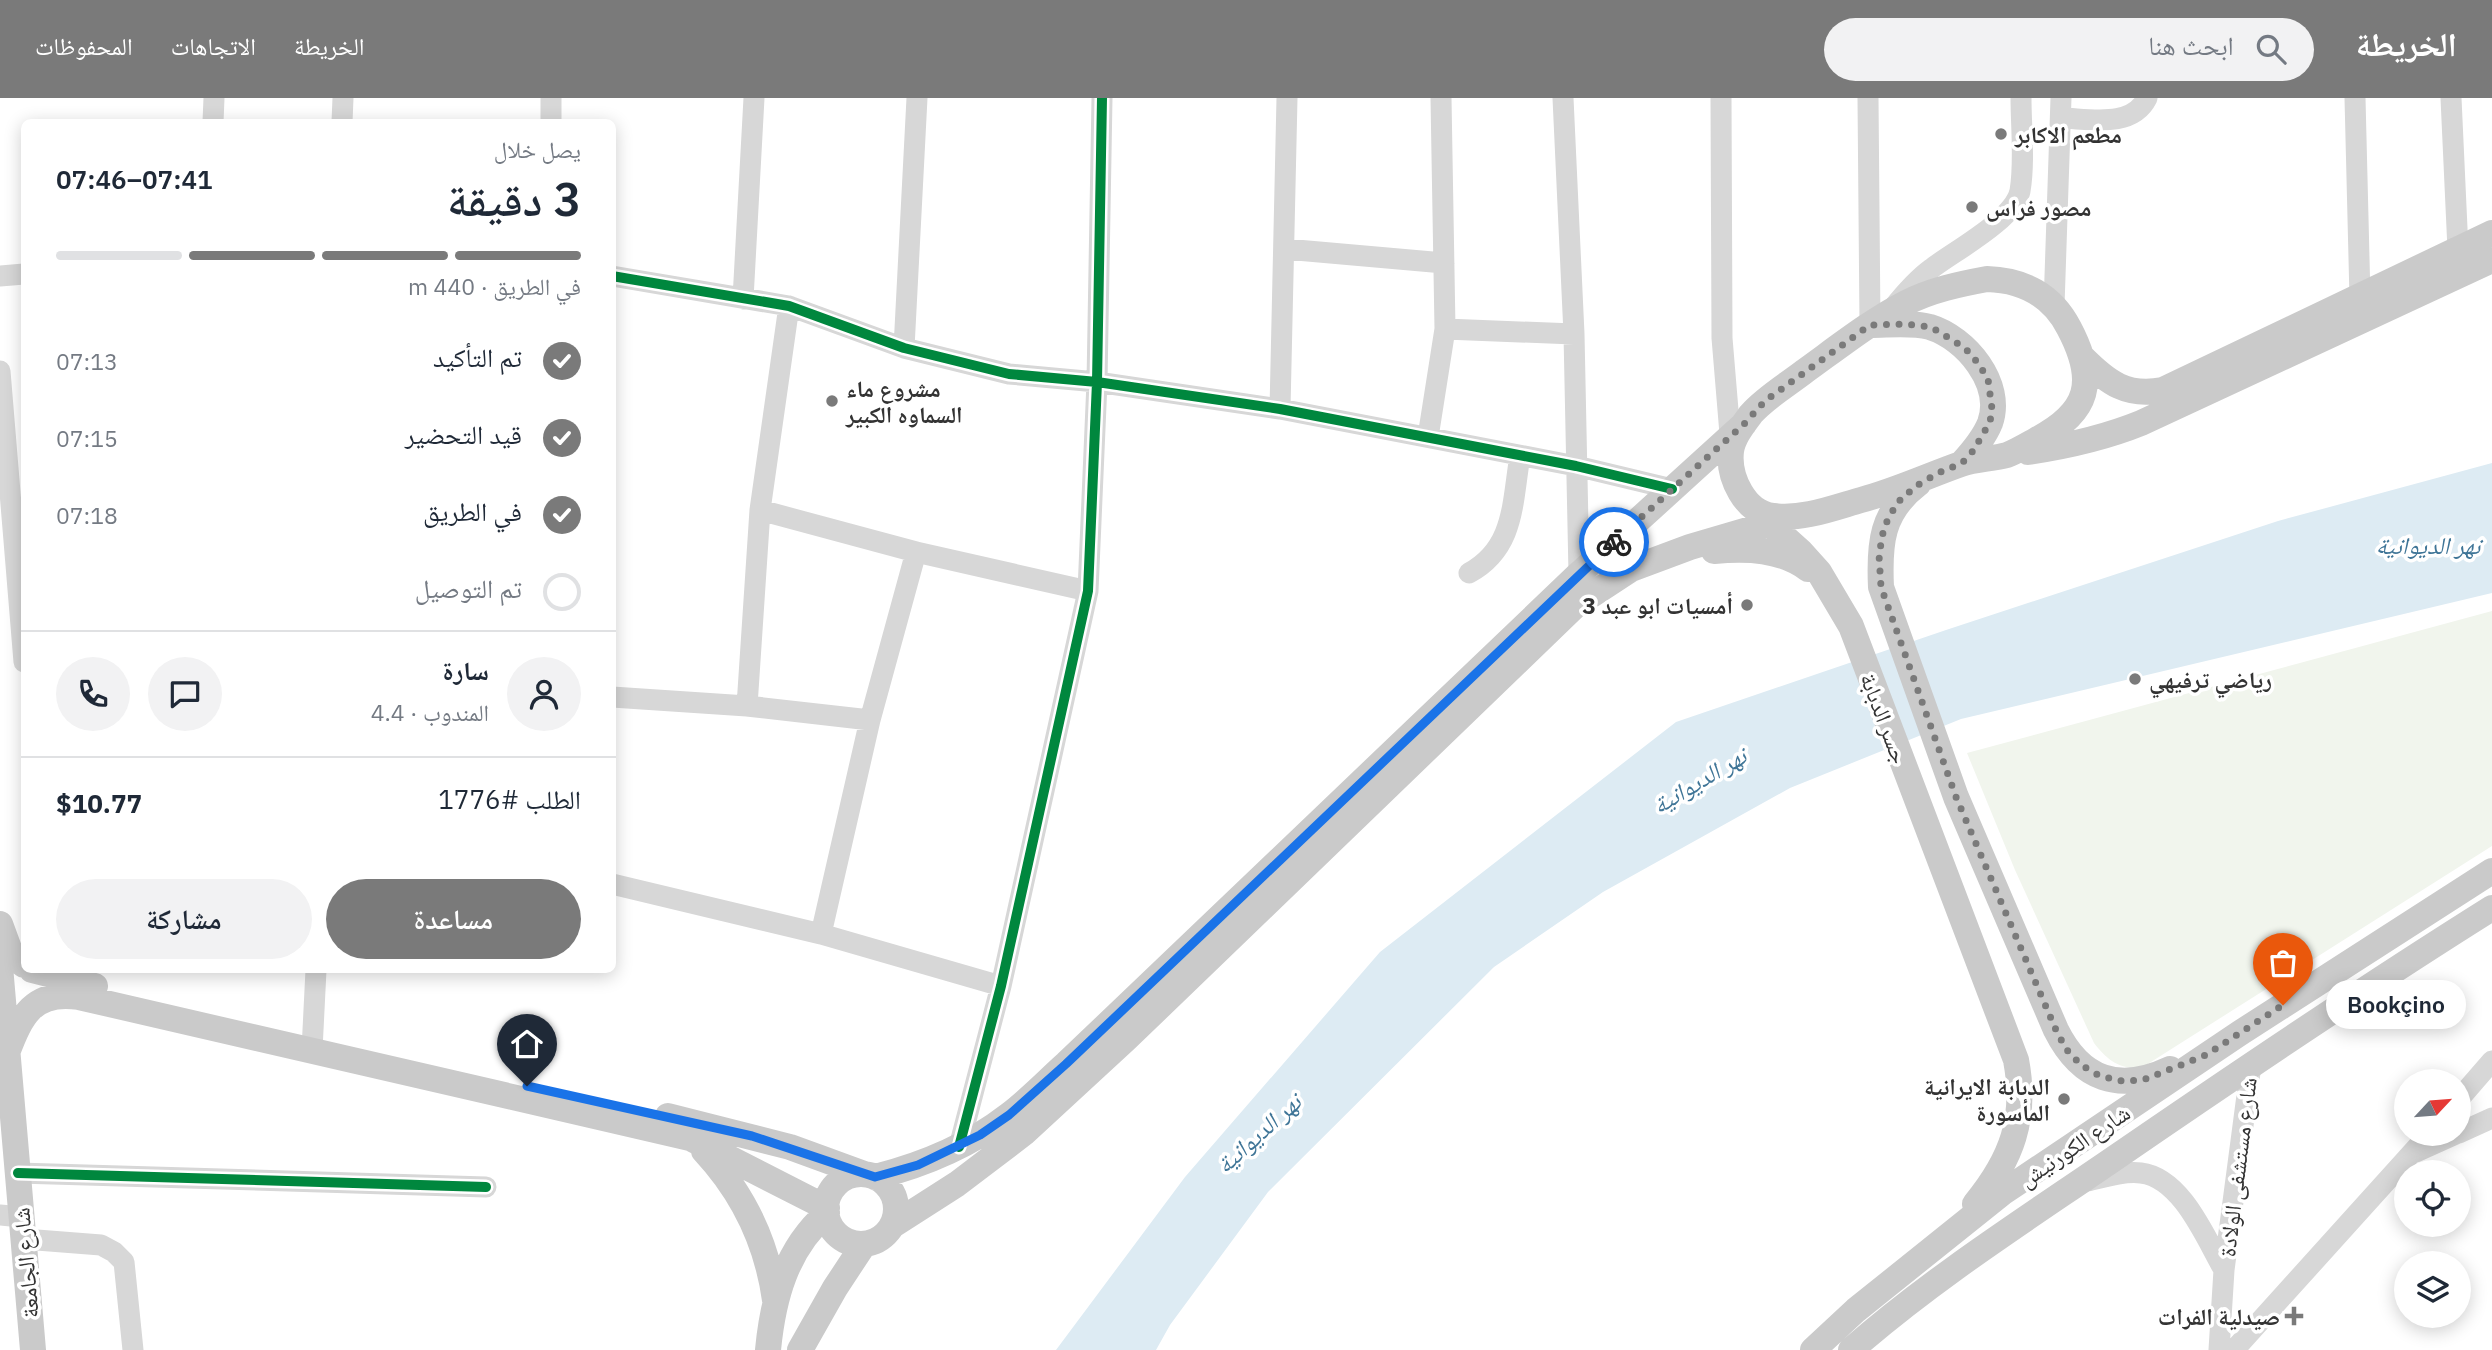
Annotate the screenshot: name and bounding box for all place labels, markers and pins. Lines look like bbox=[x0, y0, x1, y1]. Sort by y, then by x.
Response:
place label: مطعم الاكابر bbox=[2014, 119, 2122, 151]
marker: مطعم الاكابر bbox=[1993, 126, 2009, 142]
place label: مصور فراس bbox=[1986, 192, 2092, 222]
marker: مصور فراس bbox=[1964, 199, 1980, 215]
place label: مشروع ماء السماوه الكبير bbox=[845, 373, 963, 429]
marker: مشروع ماء السماوه الكبير bbox=[824, 393, 840, 409]
place label: أمسيات ابو عبد 3 bbox=[1582, 590, 1733, 620]
marker: أمسيات ابو عبد 3 bbox=[1739, 597, 1755, 613]
place label: رياضي ترفيهي bbox=[2149, 664, 2272, 699]
marker: رياضي ترفيهي bbox=[2127, 671, 2143, 687]
pin bbox=[2253, 933, 2313, 1005]
callout: Bookçino bbox=[2325, 981, 2465, 1030]
pin bbox=[497, 1014, 557, 1086]
place label: الدبابة الايرانية المأسورة bbox=[1924, 1071, 2050, 1127]
marker: الدبابة الايرانية المأسورة bbox=[2056, 1091, 2072, 1107]
place label: صيدلية الفرات bbox=[2158, 1301, 2280, 1331]
marker: صيدلية الفرات bbox=[2286, 1308, 2302, 1324]

